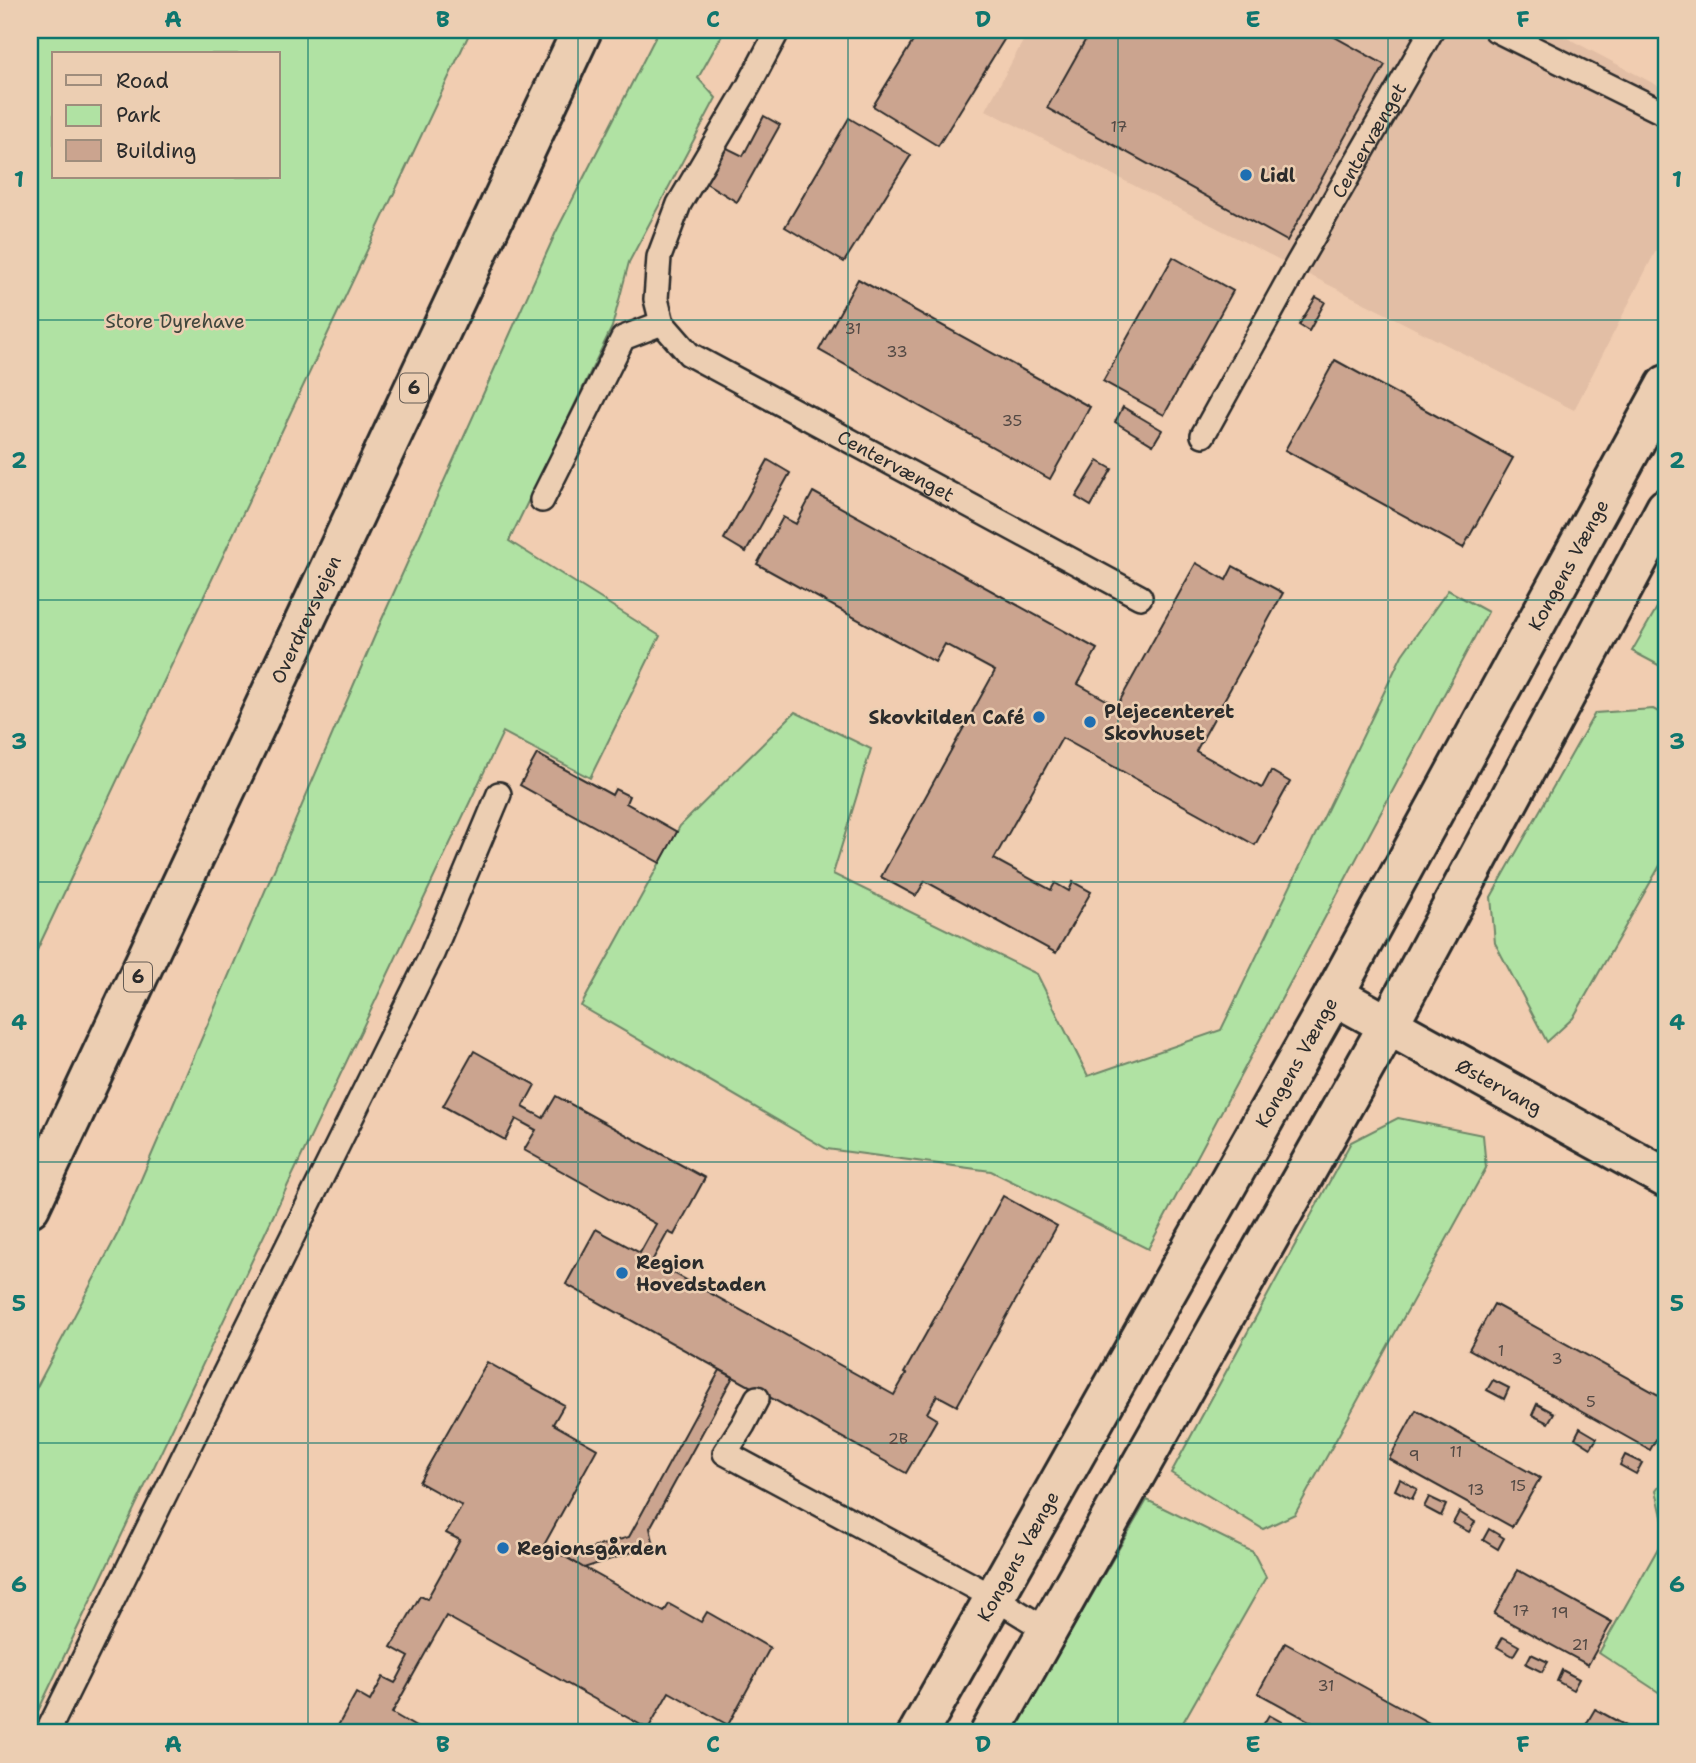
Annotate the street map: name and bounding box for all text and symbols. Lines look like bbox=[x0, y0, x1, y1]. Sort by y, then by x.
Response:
text: A bbox=[164, 4, 182, 34]
text: B bbox=[436, 4, 450, 34]
text: C bbox=[706, 4, 720, 34]
text: D bbox=[975, 4, 991, 34]
text: E bbox=[1245, 4, 1261, 34]
text: F bbox=[1516, 4, 1530, 34]
legend bbox=[52, 52, 280, 178]
text: Road bbox=[116, 67, 169, 95]
street label: Centervænget bbox=[1326, 78, 1412, 203]
text: Park bbox=[116, 101, 161, 129]
house number: 17 bbox=[1110, 116, 1128, 137]
text: Building bbox=[116, 137, 196, 165]
place label: Lidl bbox=[1260, 163, 1296, 188]
text: 1 bbox=[14, 164, 24, 194]
text: 1 bbox=[1672, 164, 1682, 194]
marker: Lidl bbox=[1238, 167, 1254, 183]
park label: Store Dyrehave bbox=[105, 309, 245, 334]
house number: 31 bbox=[844, 318, 862, 339]
house number: 33 bbox=[886, 341, 908, 362]
road number: 6 bbox=[400, 374, 428, 402]
house number: 35 bbox=[1002, 410, 1022, 431]
street label: Centervænget bbox=[833, 424, 959, 507]
text: 2 bbox=[11, 445, 27, 475]
text: 2 bbox=[1669, 445, 1685, 475]
street label: Kongens Vænge bbox=[1522, 495, 1614, 635]
street label: Overdrevsvejen bbox=[265, 551, 346, 688]
place label: Plejecenteret Skovhuset bbox=[1104, 699, 1234, 746]
place label: Skovkilden Café bbox=[869, 705, 1025, 730]
marker: Skovkilden Café bbox=[1031, 709, 1047, 725]
marker: Plejecenteret Skovhuset bbox=[1082, 714, 1098, 730]
text: 3 bbox=[11, 726, 27, 756]
text: 3 bbox=[1669, 726, 1685, 756]
road number: 6 bbox=[124, 962, 152, 992]
street label: Kongens Vænge bbox=[1249, 992, 1343, 1132]
text: 4 bbox=[11, 1007, 27, 1037]
text: 4 bbox=[1669, 1007, 1685, 1037]
street label: Østervang bbox=[1452, 1052, 1547, 1120]
place label: Region Hovedstaden bbox=[636, 1250, 767, 1297]
marker: Region Hovedstaden bbox=[614, 1265, 630, 1281]
text: 5 bbox=[12, 1288, 26, 1318]
text: 5 bbox=[1670, 1288, 1684, 1318]
house number: 1 bbox=[1498, 1340, 1504, 1361]
house number: 3 bbox=[1551, 1348, 1563, 1369]
house number: 5 bbox=[1586, 1391, 1596, 1412]
house number: 2B bbox=[888, 1428, 908, 1449]
house number: 11 bbox=[1450, 1441, 1462, 1462]
house number: 9 bbox=[1408, 1445, 1420, 1466]
house number: 15 bbox=[1510, 1475, 1526, 1496]
house number: 13 bbox=[1467, 1479, 1485, 1500]
street label: Kongens Vænge bbox=[971, 1486, 1064, 1626]
place label: Regionsgården bbox=[517, 1536, 667, 1561]
marker: Regionsgården bbox=[495, 1540, 511, 1556]
text: 6 bbox=[11, 1569, 27, 1599]
text: 6 bbox=[1669, 1569, 1685, 1599]
house number: 17 bbox=[1512, 1600, 1530, 1621]
house number: 19 bbox=[1551, 1602, 1569, 1623]
house number: 21 bbox=[1571, 1634, 1589, 1655]
house number: 31 bbox=[1317, 1675, 1335, 1696]
text: A bbox=[164, 1729, 182, 1759]
text: B bbox=[436, 1729, 450, 1759]
text: C bbox=[706, 1729, 720, 1759]
text: D bbox=[975, 1729, 991, 1759]
text: E bbox=[1245, 1729, 1261, 1759]
text: F bbox=[1516, 1729, 1530, 1759]

